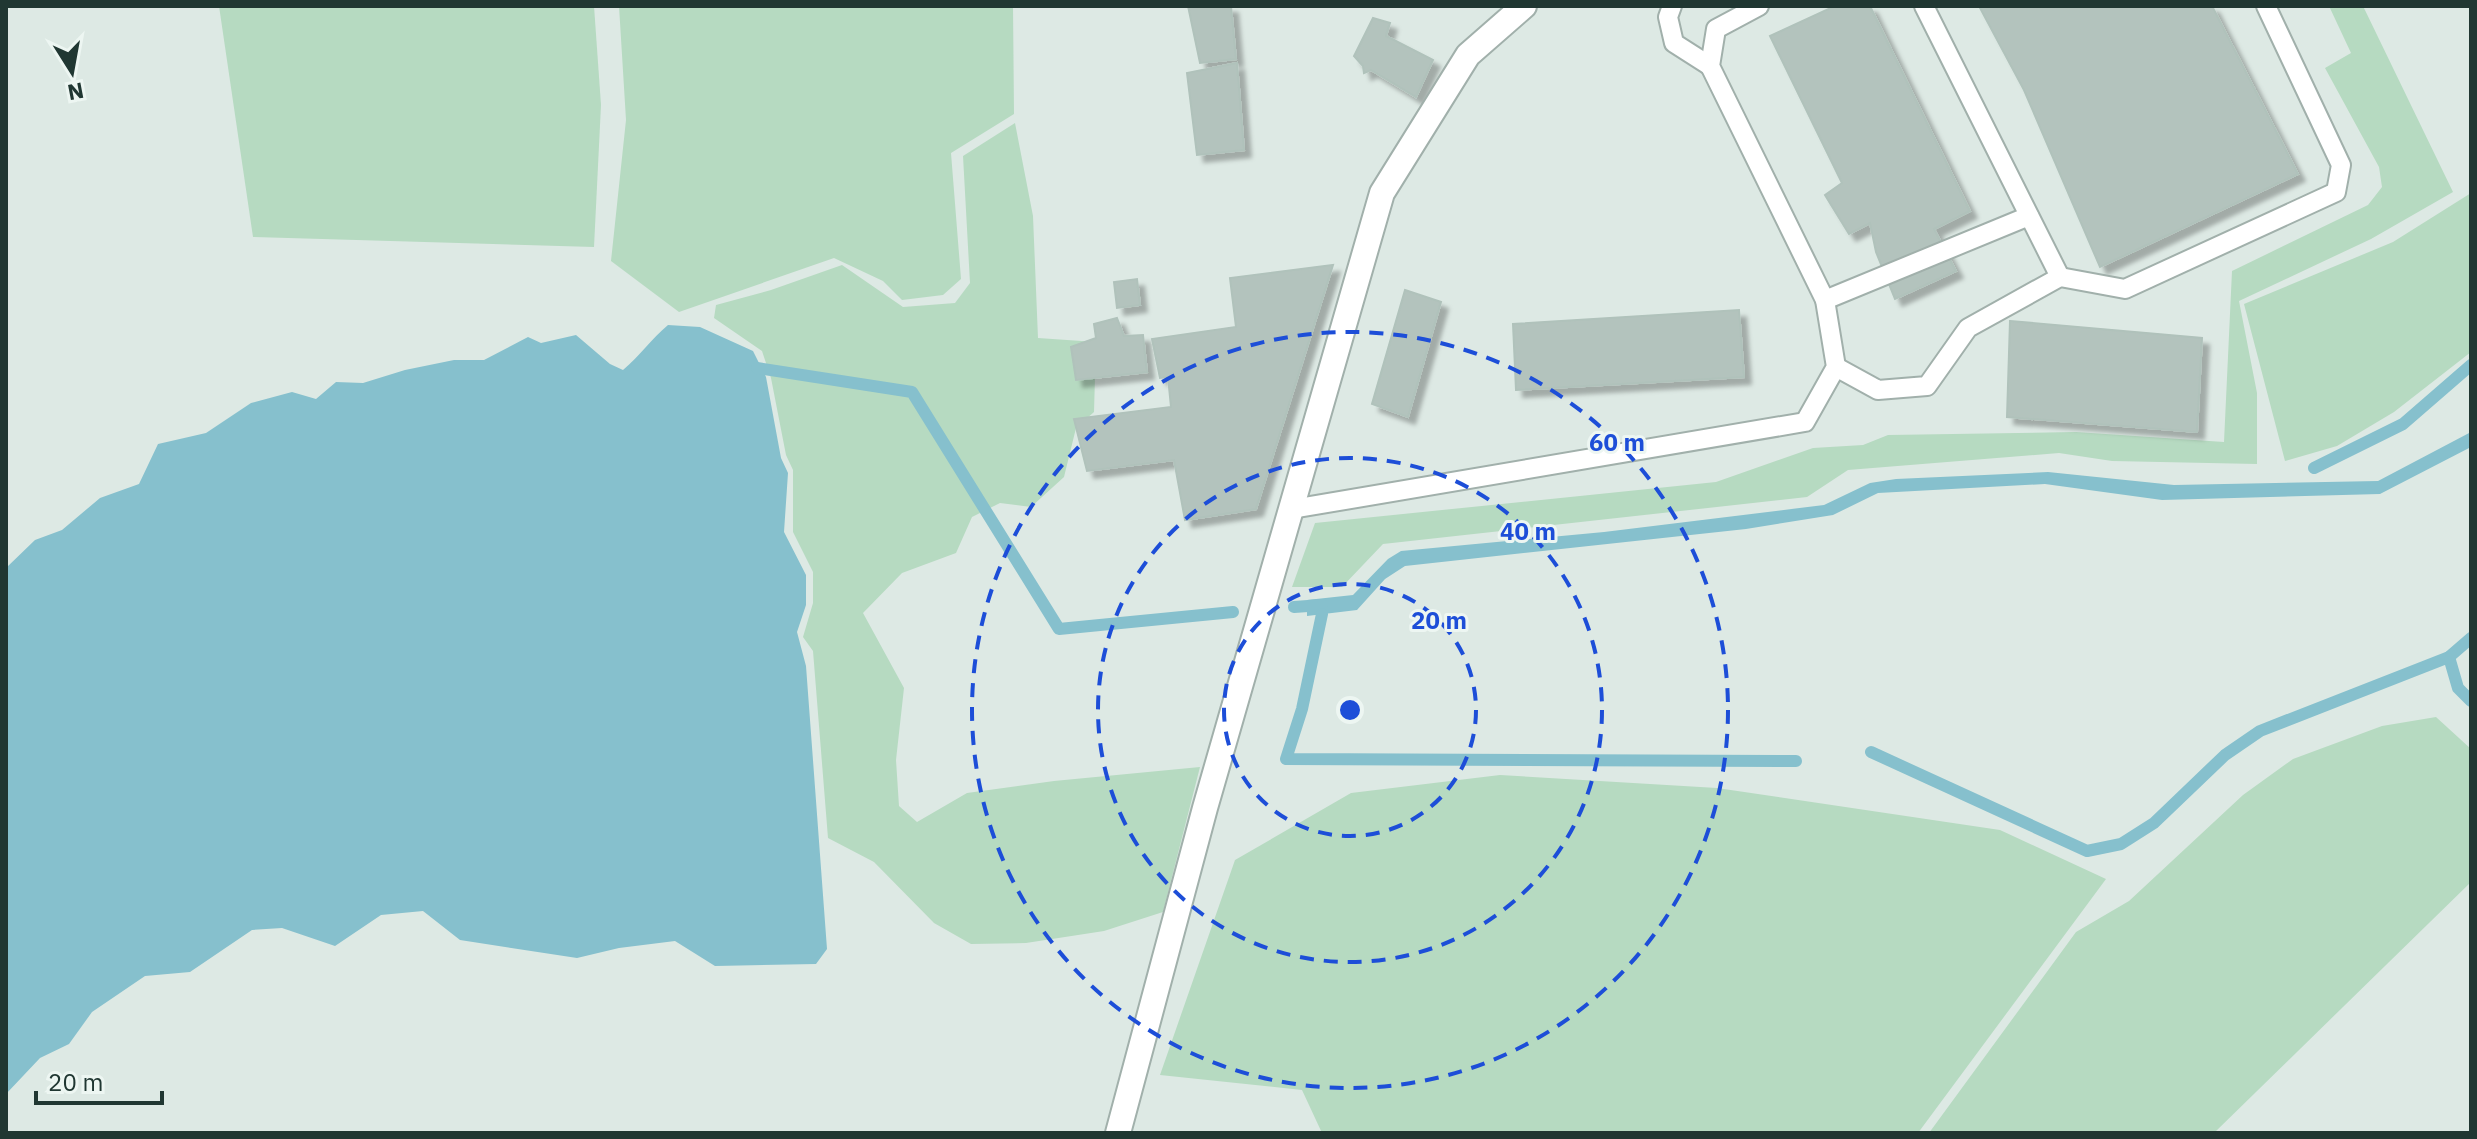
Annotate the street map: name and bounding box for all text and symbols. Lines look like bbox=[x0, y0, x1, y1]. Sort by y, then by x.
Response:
north arrow bbox=[32, 32, 112, 112]
text: N bbox=[65, 76, 87, 108]
text: 60 m bbox=[1589, 426, 1645, 458]
text: 40 m bbox=[1500, 515, 1556, 547]
text: 20 m bbox=[1411, 604, 1467, 636]
centre of rings bbox=[1336, 696, 1364, 724]
scale bar bbox=[36, 1055, 162, 1105]
text: 20 m bbox=[48, 1066, 103, 1098]

